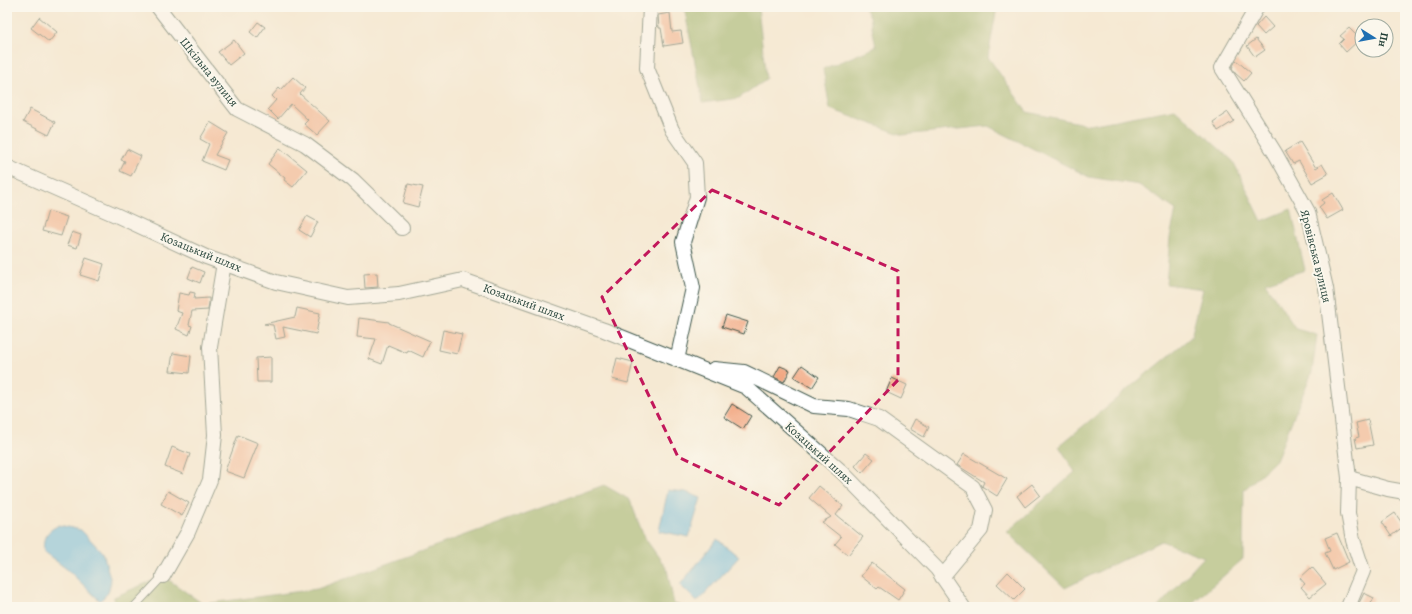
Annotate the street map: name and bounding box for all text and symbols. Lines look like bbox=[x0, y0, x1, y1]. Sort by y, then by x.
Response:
north arrow bbox=[1354, 18, 1394, 58]
text: Пн bbox=[1374, 31, 1392, 49]
street label: Шкільна вулиця bbox=[176, 34, 242, 110]
street label: Яровівська вулиця bbox=[1297, 208, 1335, 304]
street label: Козацький шлях bbox=[158, 228, 244, 276]
street label: Козацький шлях bbox=[481, 280, 567, 324]
street label: Козацький шлях bbox=[782, 418, 856, 488]

